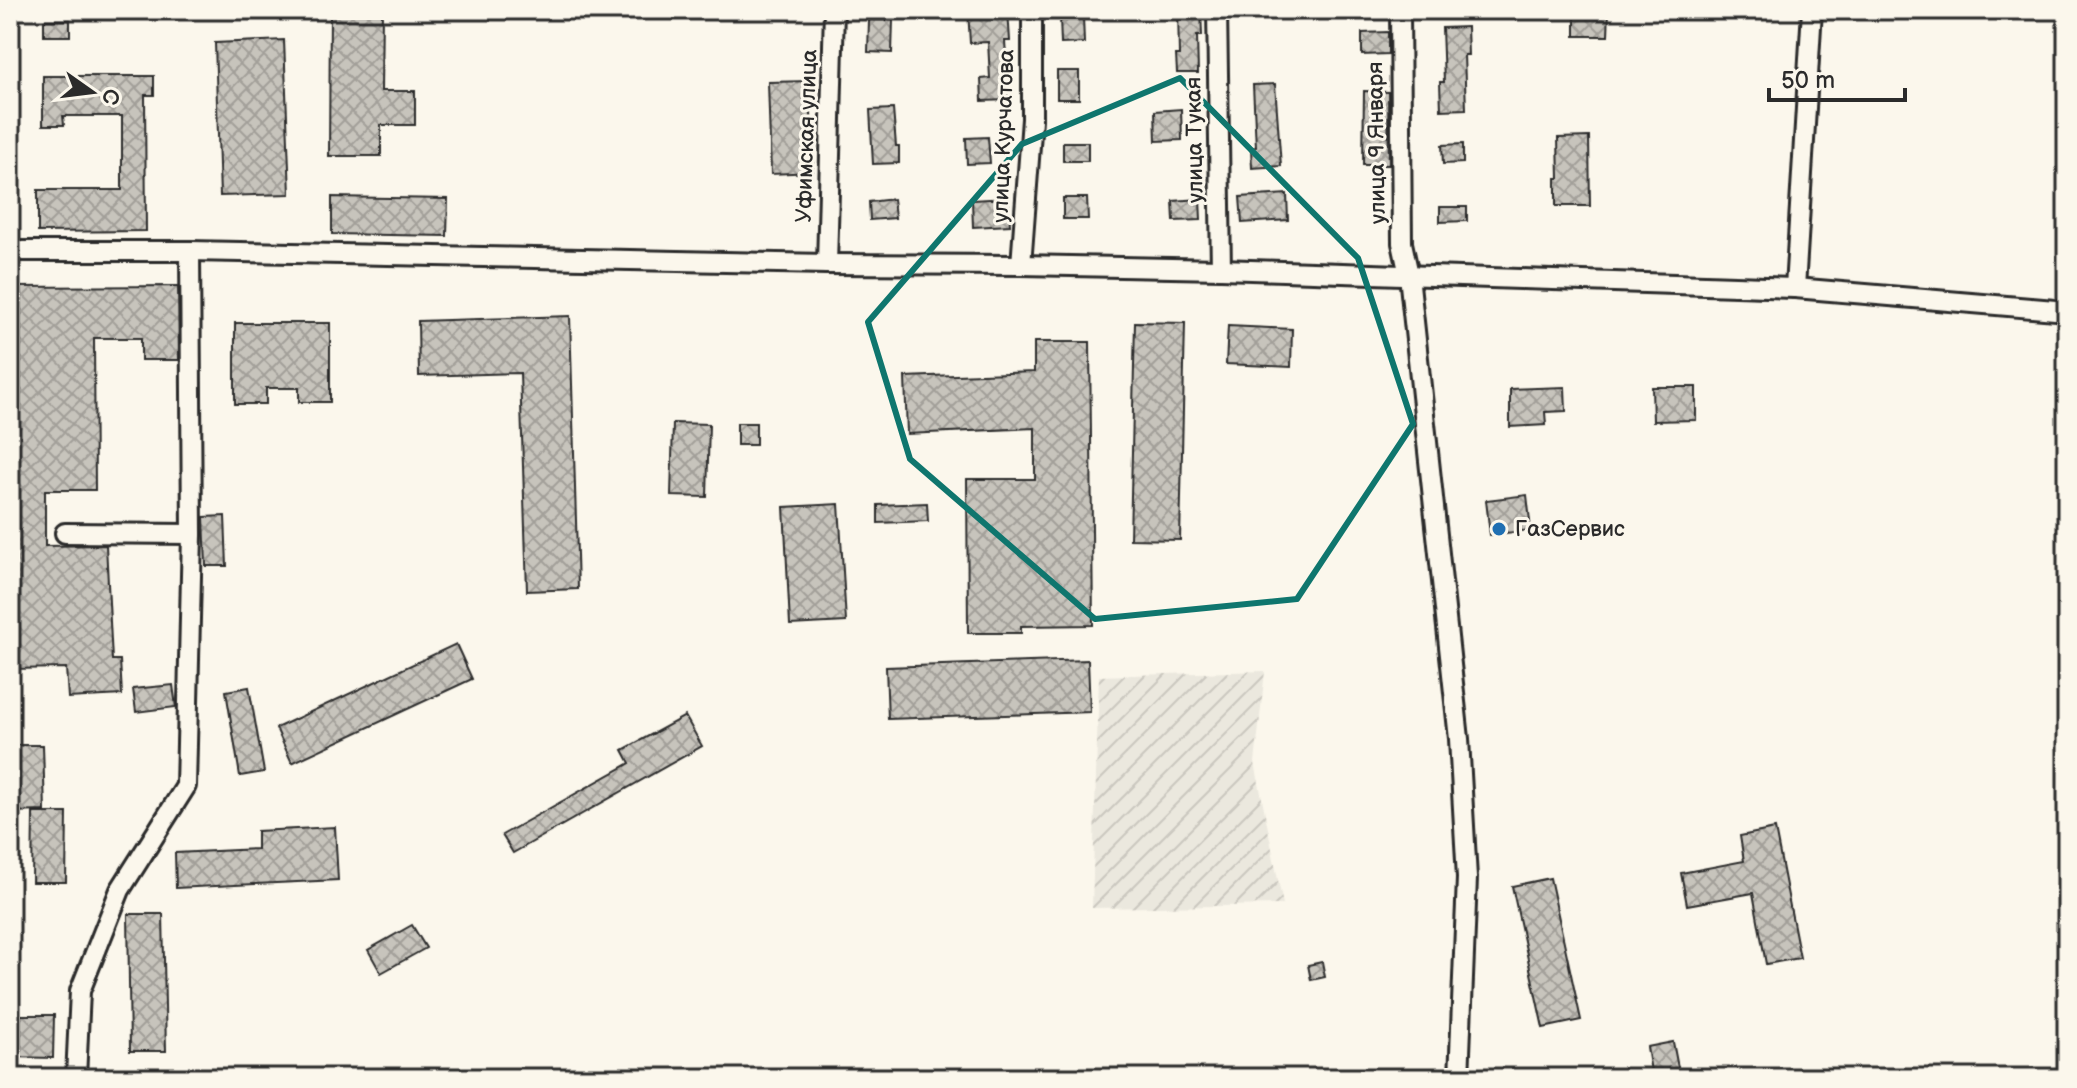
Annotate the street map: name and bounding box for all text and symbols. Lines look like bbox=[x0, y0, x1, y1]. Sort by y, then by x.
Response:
street label: Уфимская улица bbox=[790, 49, 824, 223]
street label: улица Курчатова bbox=[987, 49, 1021, 223]
north arrow bbox=[52, 52, 132, 132]
scale bar bbox=[1769, 52, 1905, 102]
street label: улица 9 Января bbox=[1362, 62, 1392, 224]
text: 50 m bbox=[1781, 66, 1835, 95]
street label: улица Тукая bbox=[1180, 77, 1210, 203]
text: С bbox=[95, 86, 125, 107]
place label: ГазСервис bbox=[1515, 516, 1625, 543]
marker: ГазСервис bbox=[1490, 520, 1508, 538]

